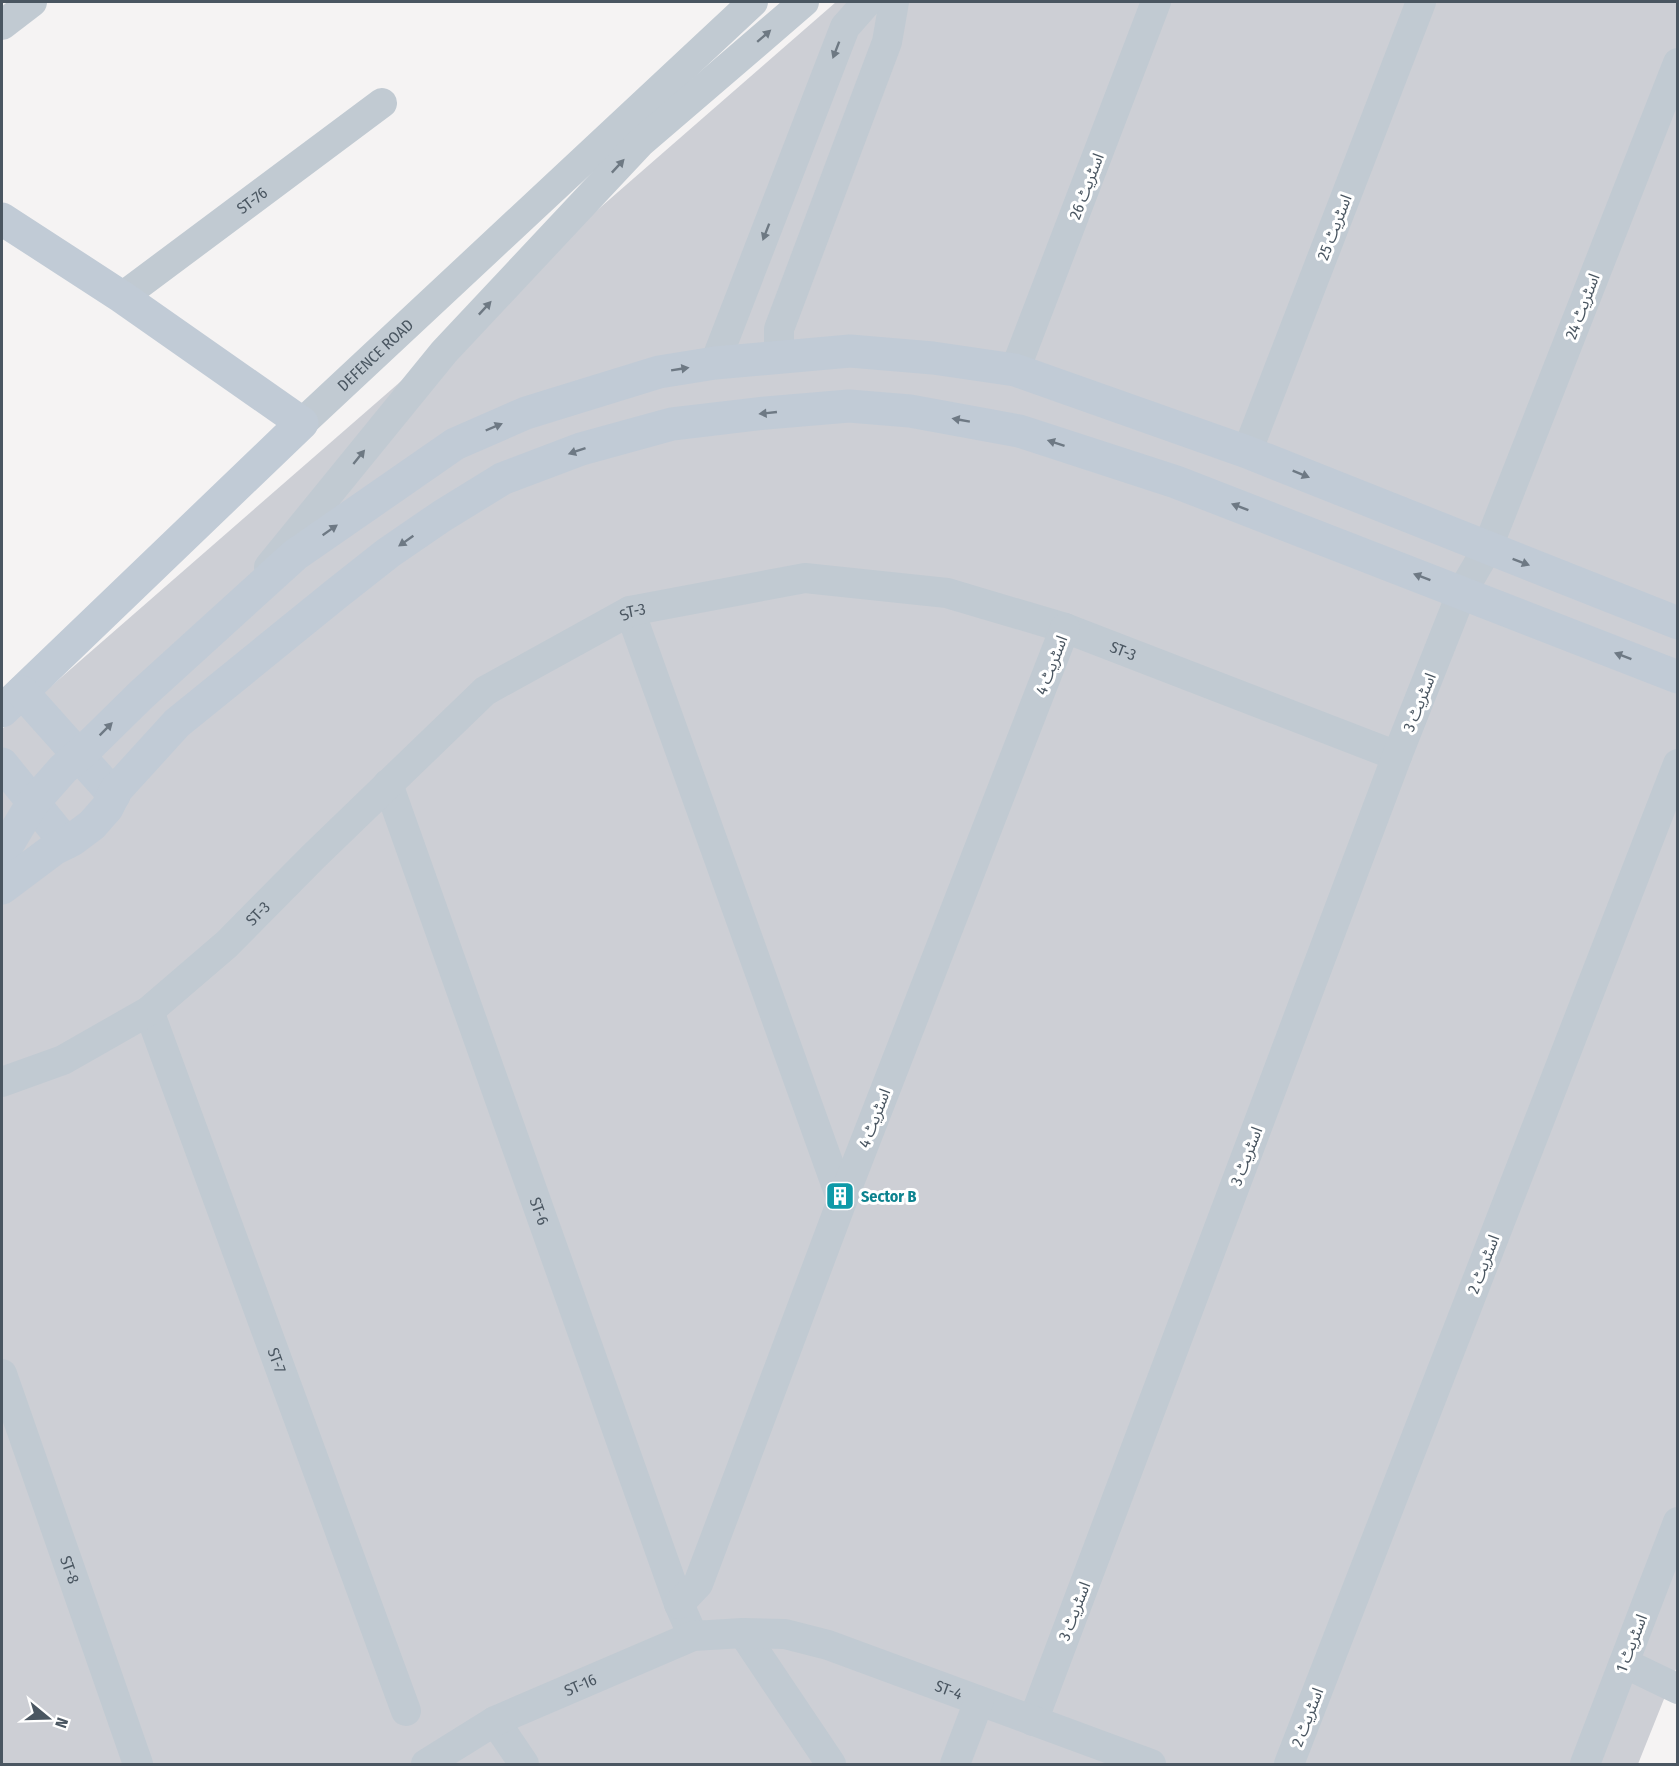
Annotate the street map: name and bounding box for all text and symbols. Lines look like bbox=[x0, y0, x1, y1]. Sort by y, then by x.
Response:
one-way arrow bbox=[756, 30, 772, 43]
one-way arrow bbox=[831, 41, 840, 59]
street label: اسٹریٹ 26 bbox=[1065, 150, 1108, 222]
one-way arrow bbox=[611, 159, 625, 173]
street label: ST-76 bbox=[233, 183, 271, 218]
street label: اسٹریٹ 25 bbox=[1313, 192, 1356, 263]
one-way arrow bbox=[760, 223, 770, 241]
street label: اسٹریٹ 24 bbox=[1561, 271, 1604, 342]
one-way arrow bbox=[478, 301, 492, 316]
street label: DEFENCE ROAD bbox=[334, 315, 417, 395]
one-way arrow bbox=[671, 364, 690, 373]
one-way arrow bbox=[758, 408, 777, 418]
one-way arrow bbox=[952, 415, 971, 424]
one-way arrow bbox=[486, 422, 504, 432]
one-way arrow bbox=[1047, 438, 1065, 447]
one-way arrow bbox=[568, 446, 586, 456]
one-way arrow bbox=[352, 449, 365, 465]
one-way arrow bbox=[1292, 470, 1310, 479]
one-way arrow bbox=[1231, 502, 1249, 511]
one-way arrow bbox=[322, 525, 338, 536]
one-way arrow bbox=[398, 535, 414, 547]
one-way arrow bbox=[1512, 558, 1530, 568]
one-way arrow bbox=[1413, 572, 1431, 581]
street label: ST-3 bbox=[616, 599, 647, 625]
street label: اسٹریٹ 4 bbox=[1031, 633, 1071, 698]
street label: ST-3 bbox=[1107, 637, 1139, 665]
one-way arrow bbox=[1614, 650, 1632, 660]
street label: اسٹریٹ 3 bbox=[1399, 670, 1440, 734]
one-way arrow bbox=[99, 722, 113, 737]
street label: ST-3 bbox=[242, 897, 274, 930]
street label: اسٹریٹ 4 bbox=[854, 1086, 894, 1151]
street label: اسٹریٹ 3 bbox=[1227, 1124, 1266, 1188]
building icon: Sector B bbox=[824, 1180, 856, 1212]
place label: Sector B bbox=[861, 1187, 916, 1206]
street label: ST-6 bbox=[525, 1195, 553, 1228]
street label: اسٹریٹ 2 bbox=[1464, 1232, 1503, 1296]
street label: ST-7 bbox=[263, 1345, 290, 1376]
street label: ST-8 bbox=[56, 1553, 83, 1586]
street label: اسٹریٹ 3 bbox=[1055, 1579, 1094, 1643]
street label: اسٹریٹ 1 bbox=[1612, 1612, 1651, 1675]
street label: ST-16 bbox=[561, 1670, 599, 1700]
street label: ST-4 bbox=[932, 1676, 965, 1704]
street label: اسٹریٹ 2 bbox=[1288, 1685, 1327, 1749]
north arrow bbox=[18, 1688, 78, 1748]
text: N bbox=[51, 1715, 72, 1730]

